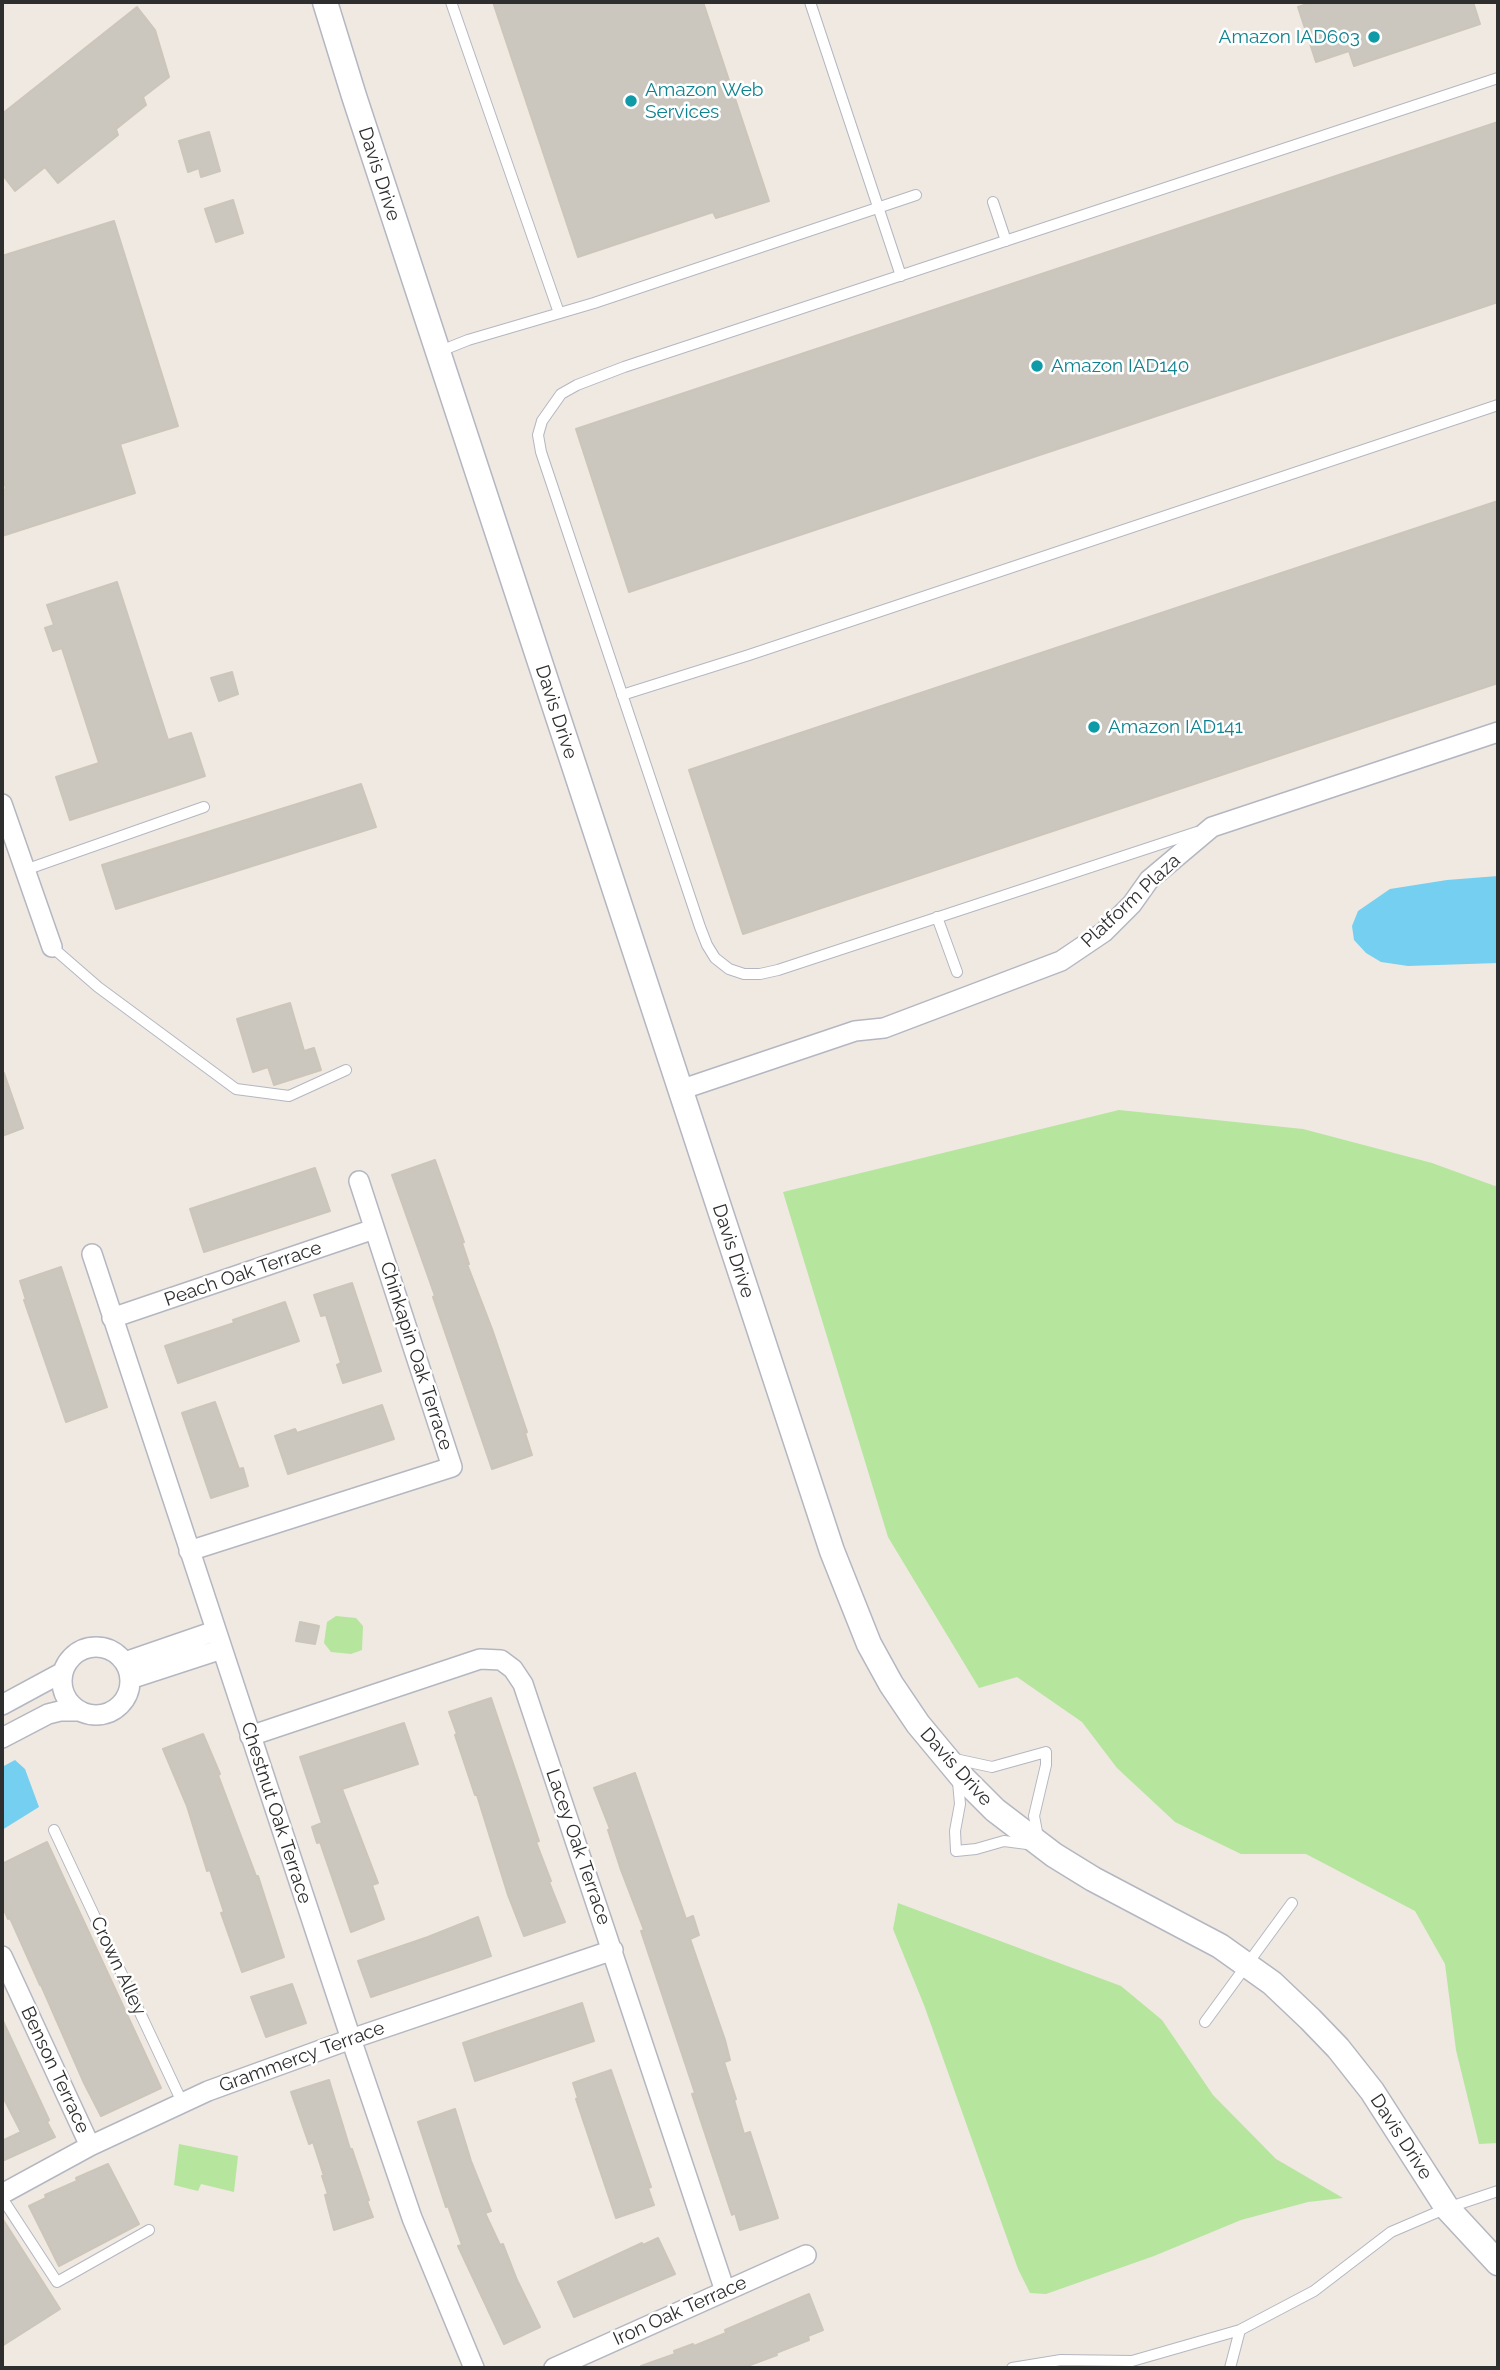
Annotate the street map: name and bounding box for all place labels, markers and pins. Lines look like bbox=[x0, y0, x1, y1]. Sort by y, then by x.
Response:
place label: Amazon IAD603 bbox=[1219, 26, 1360, 48]
marker: Amazon IAD603 bbox=[1366, 29, 1382, 45]
place label: Amazon Web Services bbox=[645, 79, 764, 123]
marker: Amazon Web Services bbox=[623, 93, 639, 109]
place label: Amazon IAD140 bbox=[1051, 355, 1189, 377]
marker: Amazon IAD140 bbox=[1029, 358, 1045, 374]
place label: Amazon IAD141 bbox=[1108, 716, 1243, 738]
marker: Amazon IAD141 bbox=[1086, 719, 1102, 735]

